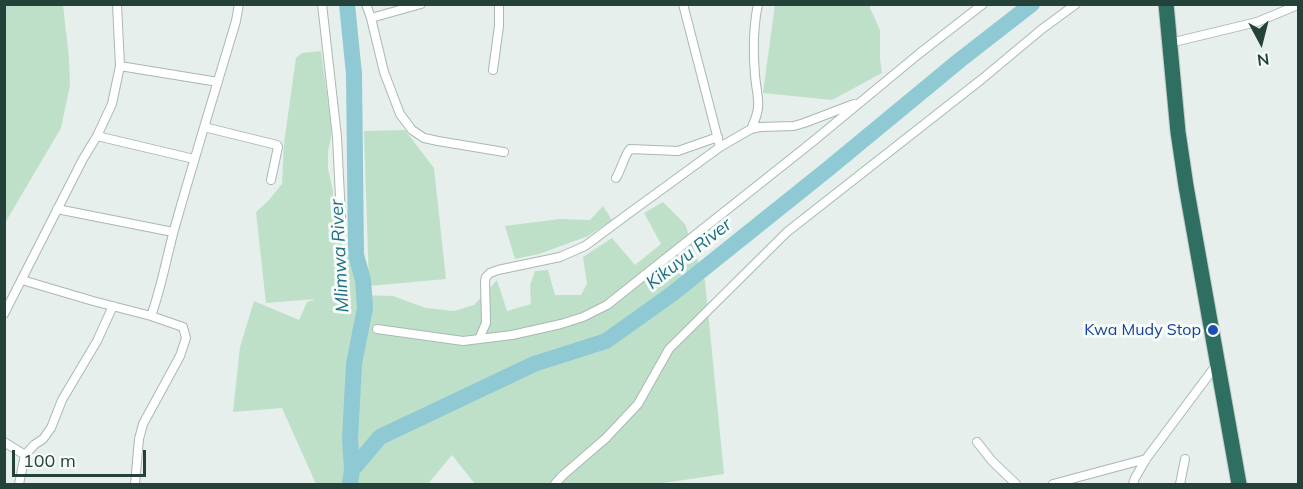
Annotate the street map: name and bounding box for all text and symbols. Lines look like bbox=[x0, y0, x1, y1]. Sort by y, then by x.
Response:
north arrow bbox=[1231, 12, 1291, 72]
text: N bbox=[1256, 49, 1270, 71]
water label: Mlimwa River bbox=[326, 199, 354, 313]
water label: Kikuyu River bbox=[642, 214, 736, 294]
place label: Kwa Mudy Stop bbox=[1084, 320, 1201, 340]
marker: Kwa Mudy Stop bbox=[1206, 323, 1220, 337]
scale bar bbox=[15, 438, 148, 476]
text: 100 m bbox=[23, 449, 76, 472]

